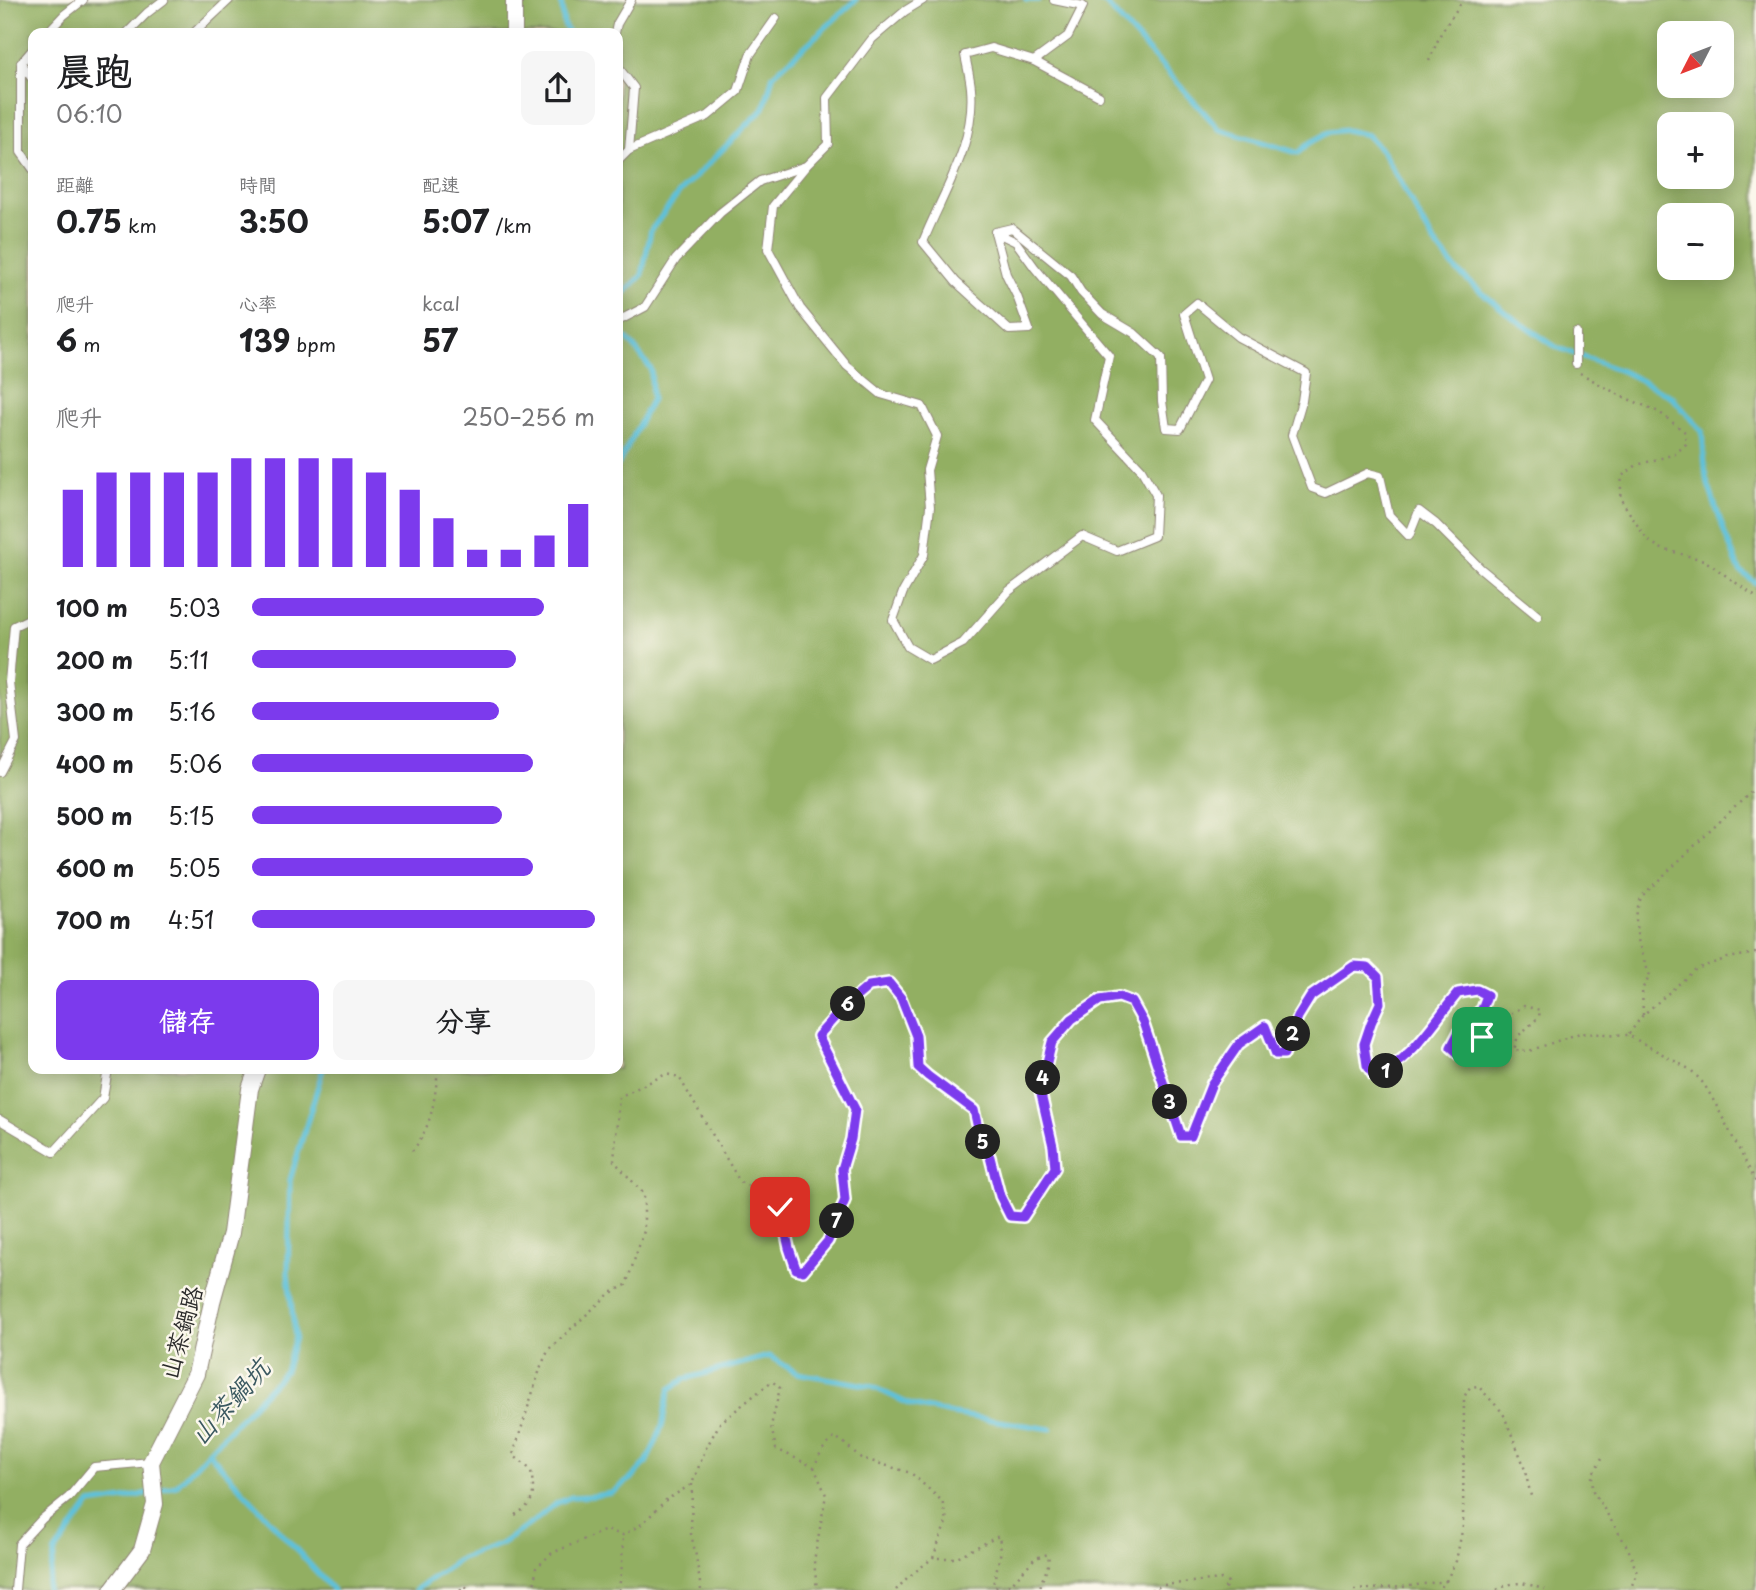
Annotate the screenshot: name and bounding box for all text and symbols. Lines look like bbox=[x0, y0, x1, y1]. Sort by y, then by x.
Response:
north arrow bbox=[1657, 21, 1734, 98]
map controls bbox=[1657, 21, 1734, 280]
text: 晨跑 bbox=[56, 41, 132, 98]
button: share bbox=[521, 51, 595, 125]
text: 06:10 bbox=[56, 96, 123, 131]
button: + bbox=[1657, 112, 1734, 189]
text: 距離 bbox=[56, 170, 94, 198]
text: 時間 bbox=[239, 170, 277, 198]
text: 配速 bbox=[422, 170, 460, 198]
text: 0.75 bbox=[56, 198, 122, 243]
text: 3:50 bbox=[239, 198, 309, 243]
text: 5:07 bbox=[422, 198, 489, 243]
button: − bbox=[1657, 203, 1734, 280]
text: km bbox=[122, 211, 157, 239]
text: /km bbox=[489, 211, 532, 239]
text: 爬升 bbox=[56, 289, 94, 317]
text: 心率 bbox=[239, 289, 277, 317]
text: kcal bbox=[422, 289, 460, 317]
text: 6 bbox=[56, 317, 77, 362]
text: 139 bbox=[239, 317, 290, 362]
text: 57 bbox=[422, 317, 458, 362]
text: m bbox=[77, 330, 101, 358]
text: bpm bbox=[290, 330, 336, 358]
text: 爬升 bbox=[56, 399, 102, 434]
text: 250–256 m bbox=[462, 399, 595, 434]
text: 100 m bbox=[56, 590, 128, 625]
text: 5:03 bbox=[168, 590, 221, 625]
text: 200 m bbox=[56, 642, 133, 677]
text: 5:11 bbox=[168, 642, 209, 677]
text: 300 m bbox=[56, 694, 134, 729]
text: 5:16 bbox=[168, 694, 216, 729]
text: 400 m bbox=[56, 746, 134, 781]
text: 5:06 bbox=[168, 746, 222, 781]
text: 500 m bbox=[56, 798, 133, 833]
text: 5:15 bbox=[168, 798, 214, 833]
text: 600 m bbox=[56, 850, 134, 885]
text: 5:05 bbox=[168, 850, 221, 885]
text: 700 m bbox=[56, 902, 131, 937]
text: 4:51 bbox=[168, 902, 214, 937]
button: 儲存 bbox=[56, 980, 319, 1060]
button: 分享 bbox=[333, 980, 595, 1060]
pin: 6 bbox=[830, 986, 866, 1021]
text: 6 bbox=[841, 989, 854, 1017]
pin bbox=[1452, 1007, 1512, 1067]
pin: 2 bbox=[1276, 1016, 1310, 1052]
icon: arrive bbox=[1463, 1018, 1501, 1056]
text: 2 bbox=[1286, 1019, 1299, 1047]
pin: 1 bbox=[1368, 1054, 1404, 1088]
text: 1 bbox=[1381, 1056, 1390, 1084]
pin: 4 bbox=[1026, 1060, 1060, 1096]
text: 4 bbox=[1036, 1063, 1049, 1091]
pin: 3 bbox=[1152, 1084, 1188, 1120]
text: 3 bbox=[1163, 1087, 1176, 1115]
pin: 5 bbox=[965, 1124, 1000, 1160]
text: 5 bbox=[976, 1127, 989, 1155]
pin bbox=[750, 1177, 810, 1237]
icon: check bbox=[761, 1188, 799, 1226]
pin: 7 bbox=[820, 1204, 854, 1238]
text: 7 bbox=[831, 1206, 842, 1234]
street label: 山茶鍋路 bbox=[149, 1281, 211, 1383]
water label: 山茶鍋坑 bbox=[180, 1347, 280, 1453]

